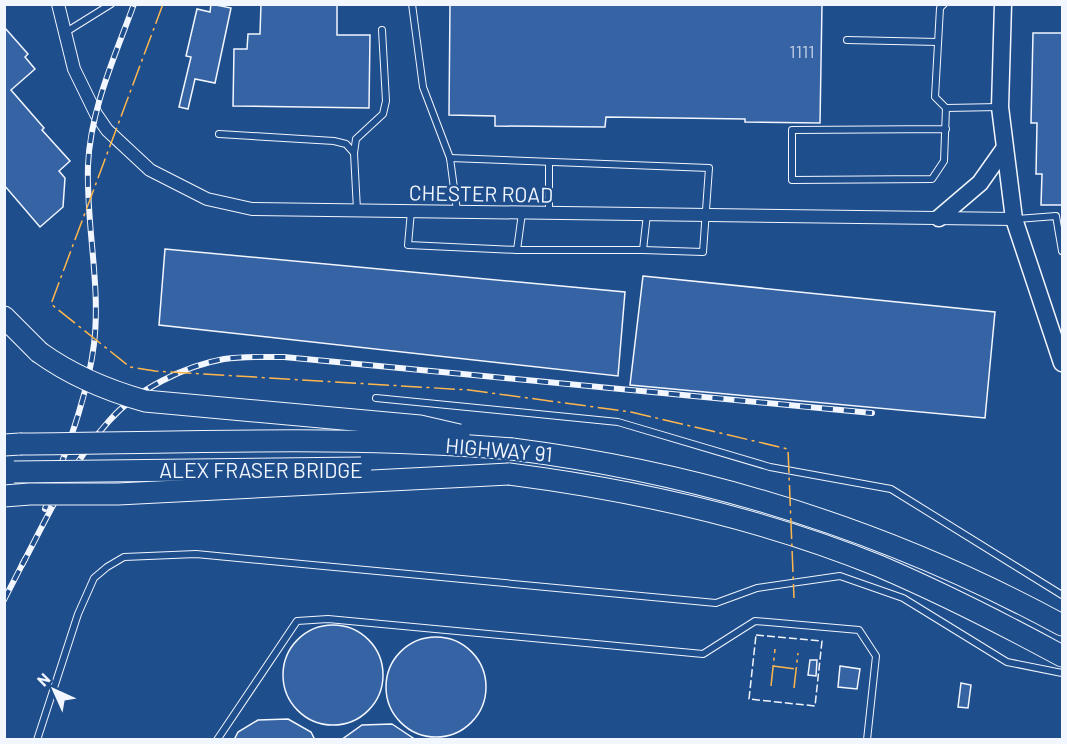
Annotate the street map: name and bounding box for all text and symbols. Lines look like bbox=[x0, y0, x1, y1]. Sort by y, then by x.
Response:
house number: 1111 bbox=[789, 40, 815, 62]
street label: CHESTER ROAD bbox=[409, 179, 553, 207]
street label: HIGHWAY 91 bbox=[444, 432, 554, 466]
street label: ALEX FRASER BRIDGE bbox=[159, 457, 363, 482]
north arrow bbox=[24, 660, 84, 720]
text: N bbox=[33, 669, 54, 690]

